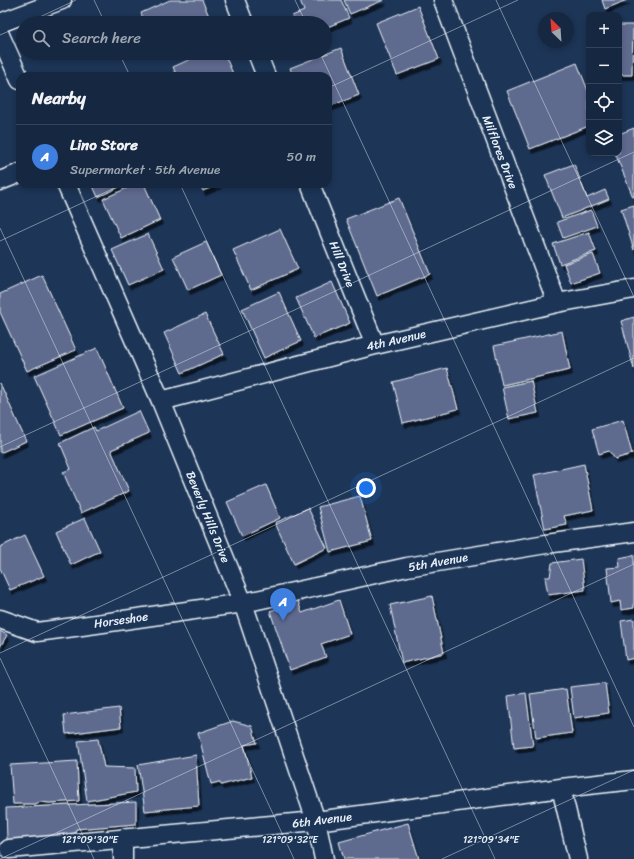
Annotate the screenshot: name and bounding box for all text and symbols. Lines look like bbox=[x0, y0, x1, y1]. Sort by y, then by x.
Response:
north arrow bbox=[538, 12, 574, 48]
map controls bbox=[586, 12, 622, 156]
button: + bbox=[586, 12, 622, 48]
search box bbox=[16, 16, 332, 60]
text: Search here bbox=[62, 25, 141, 51]
icon: search bbox=[30, 27, 52, 49]
button: − bbox=[586, 48, 622, 84]
text: Nearby bbox=[32, 83, 86, 113]
button: locate bbox=[586, 84, 622, 120]
street label: Milflores Drive bbox=[476, 112, 524, 192]
button: layers bbox=[586, 120, 622, 156]
text: Lino Store bbox=[70, 132, 138, 158]
text: A bbox=[41, 145, 49, 168]
text: 50 m bbox=[286, 145, 316, 168]
text: Supermarket · 5th Avenue bbox=[70, 158, 220, 181]
street label: Hill Drive bbox=[323, 237, 361, 291]
street label: 4th Avenue bbox=[364, 322, 428, 358]
street label: Beverly Hills Drive bbox=[180, 468, 236, 566]
your location bbox=[356, 478, 376, 498]
street label: 5th Avenue bbox=[406, 546, 470, 578]
pin: A bbox=[270, 588, 296, 621]
street label: Horseshoe bbox=[92, 605, 150, 635]
street label: 6th Avenue bbox=[291, 805, 353, 835]
text: 121°09'30"E bbox=[62, 831, 120, 849]
text: 121°09'32"E bbox=[262, 831, 319, 849]
text: 121°09'34"E bbox=[463, 831, 521, 849]

